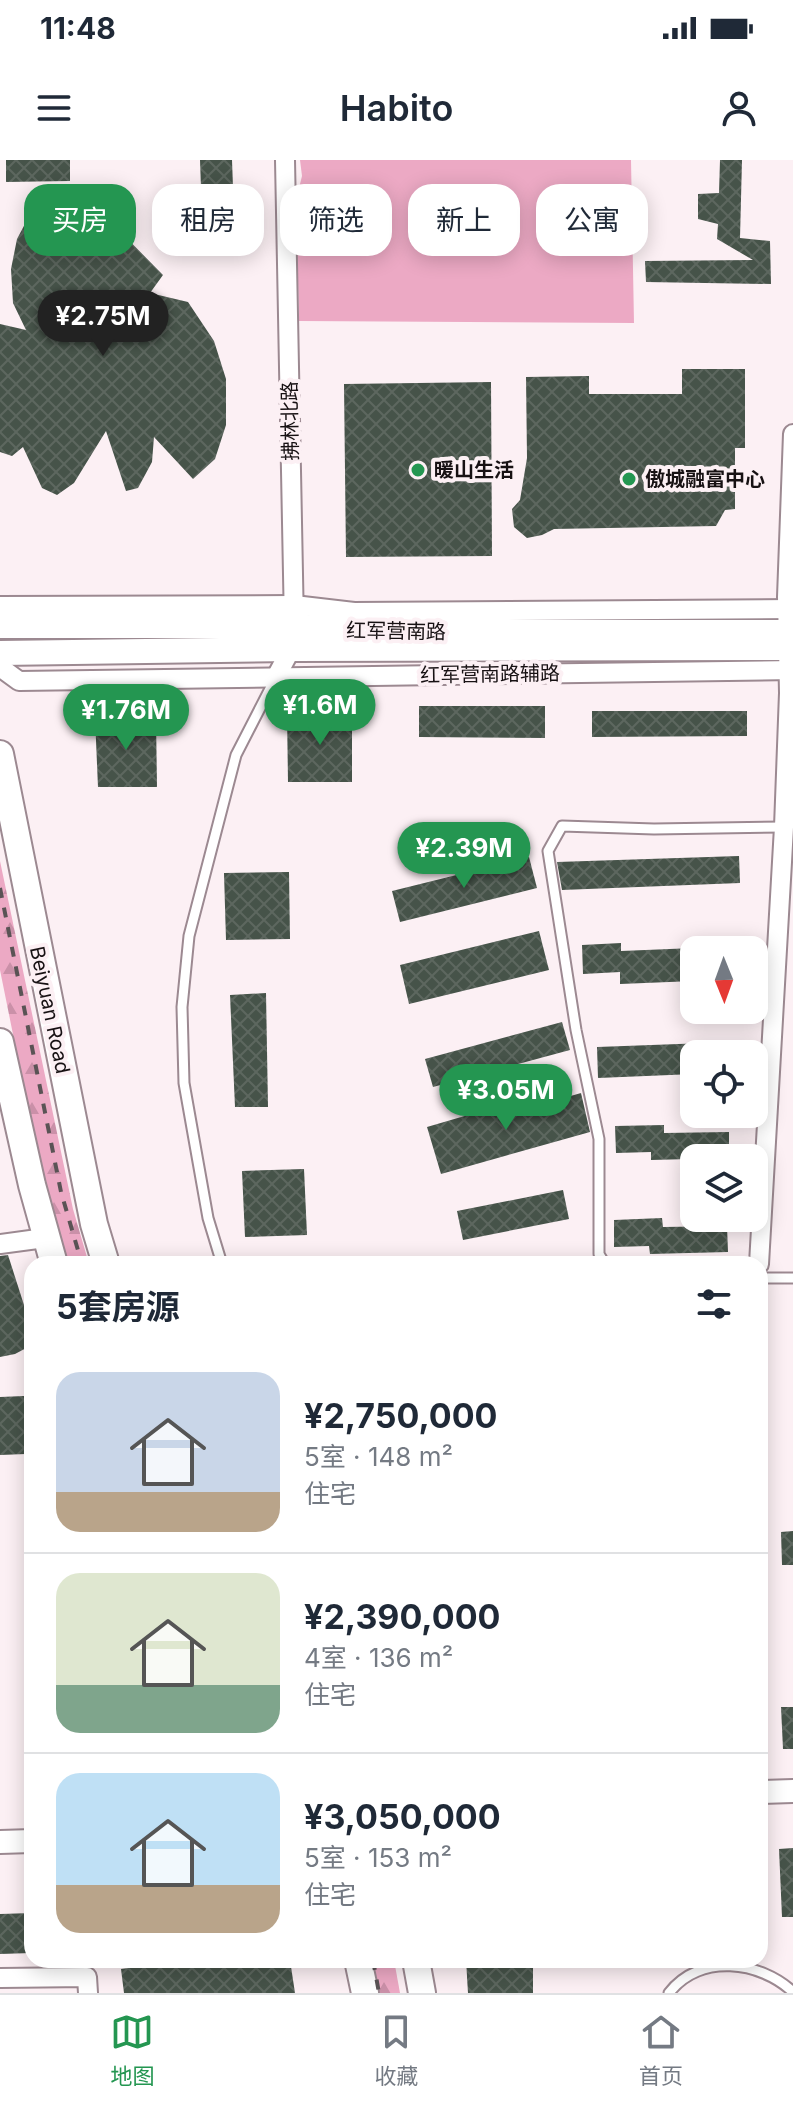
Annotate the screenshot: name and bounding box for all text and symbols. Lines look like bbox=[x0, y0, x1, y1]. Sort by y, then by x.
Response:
text: 11:48 bbox=[40, 10, 116, 46]
icon: menu bbox=[32, 86, 76, 130]
text: Habito bbox=[340, 86, 453, 130]
icon: person bbox=[717, 86, 761, 130]
chip: 买房 bbox=[24, 184, 136, 256]
chip: 租房 bbox=[152, 184, 264, 256]
chip: 筛选 bbox=[280, 184, 392, 256]
chip: 新上 bbox=[408, 184, 520, 256]
chip: 公寓 bbox=[536, 184, 648, 256]
pin: ¥2.75M bbox=[38, 290, 168, 358]
text: ¥2.75M bbox=[56, 300, 150, 331]
street label: 拂林北路 bbox=[277, 381, 303, 461]
place label: 暖山生活 bbox=[434, 458, 514, 482]
marker: 暖山生活 bbox=[409, 461, 427, 479]
place label: 傲城融富中心 bbox=[645, 467, 765, 491]
marker: 傲城融富中心 bbox=[620, 470, 638, 488]
street label: 红军营南路 bbox=[346, 618, 446, 644]
street label: 红军营南路辅路 bbox=[420, 661, 560, 687]
pin: ¥1.6M bbox=[264, 679, 376, 747]
pin: ¥1.76M bbox=[61, 684, 191, 752]
text: ¥1.6M bbox=[282, 689, 358, 720]
text: ¥1.76M bbox=[81, 694, 171, 725]
pin: ¥2.39M bbox=[399, 822, 529, 890]
text: ¥2.39M bbox=[415, 832, 513, 863]
north arrow bbox=[680, 936, 768, 1024]
map controls bbox=[680, 936, 768, 1232]
street label: Beiyuan Road bbox=[25, 944, 75, 1076]
button: locate bbox=[680, 1040, 768, 1128]
pin: ¥3.05M bbox=[441, 1064, 571, 1132]
text: ¥3.05M bbox=[457, 1074, 555, 1105]
button: layers bbox=[680, 1144, 768, 1232]
icon: filters bbox=[692, 1282, 736, 1326]
text: 5套房源 bbox=[56, 1286, 180, 1327]
text: ¥2,750,000 bbox=[304, 1395, 498, 1436]
icon: home bbox=[120, 1404, 216, 1500]
text: 5室 · 148 m² bbox=[304, 1441, 453, 1472]
text: 住宅 bbox=[304, 1478, 356, 1509]
text: ¥2,390,000 bbox=[304, 1596, 500, 1637]
icon: home bbox=[120, 1605, 216, 1701]
text: 4室 · 136 m² bbox=[304, 1642, 453, 1673]
text: 住宅 bbox=[304, 1679, 356, 1710]
text: ¥3,050,000 bbox=[304, 1796, 501, 1837]
icon: home bbox=[120, 1805, 216, 1901]
text: 5室 · 153 m² bbox=[304, 1842, 452, 1873]
text: 住宅 bbox=[304, 1879, 356, 1910]
tab: 地图 bbox=[110, 2010, 154, 2090]
tab: 收藏 bbox=[374, 2010, 419, 2090]
tab: 首页 bbox=[639, 2010, 683, 2090]

